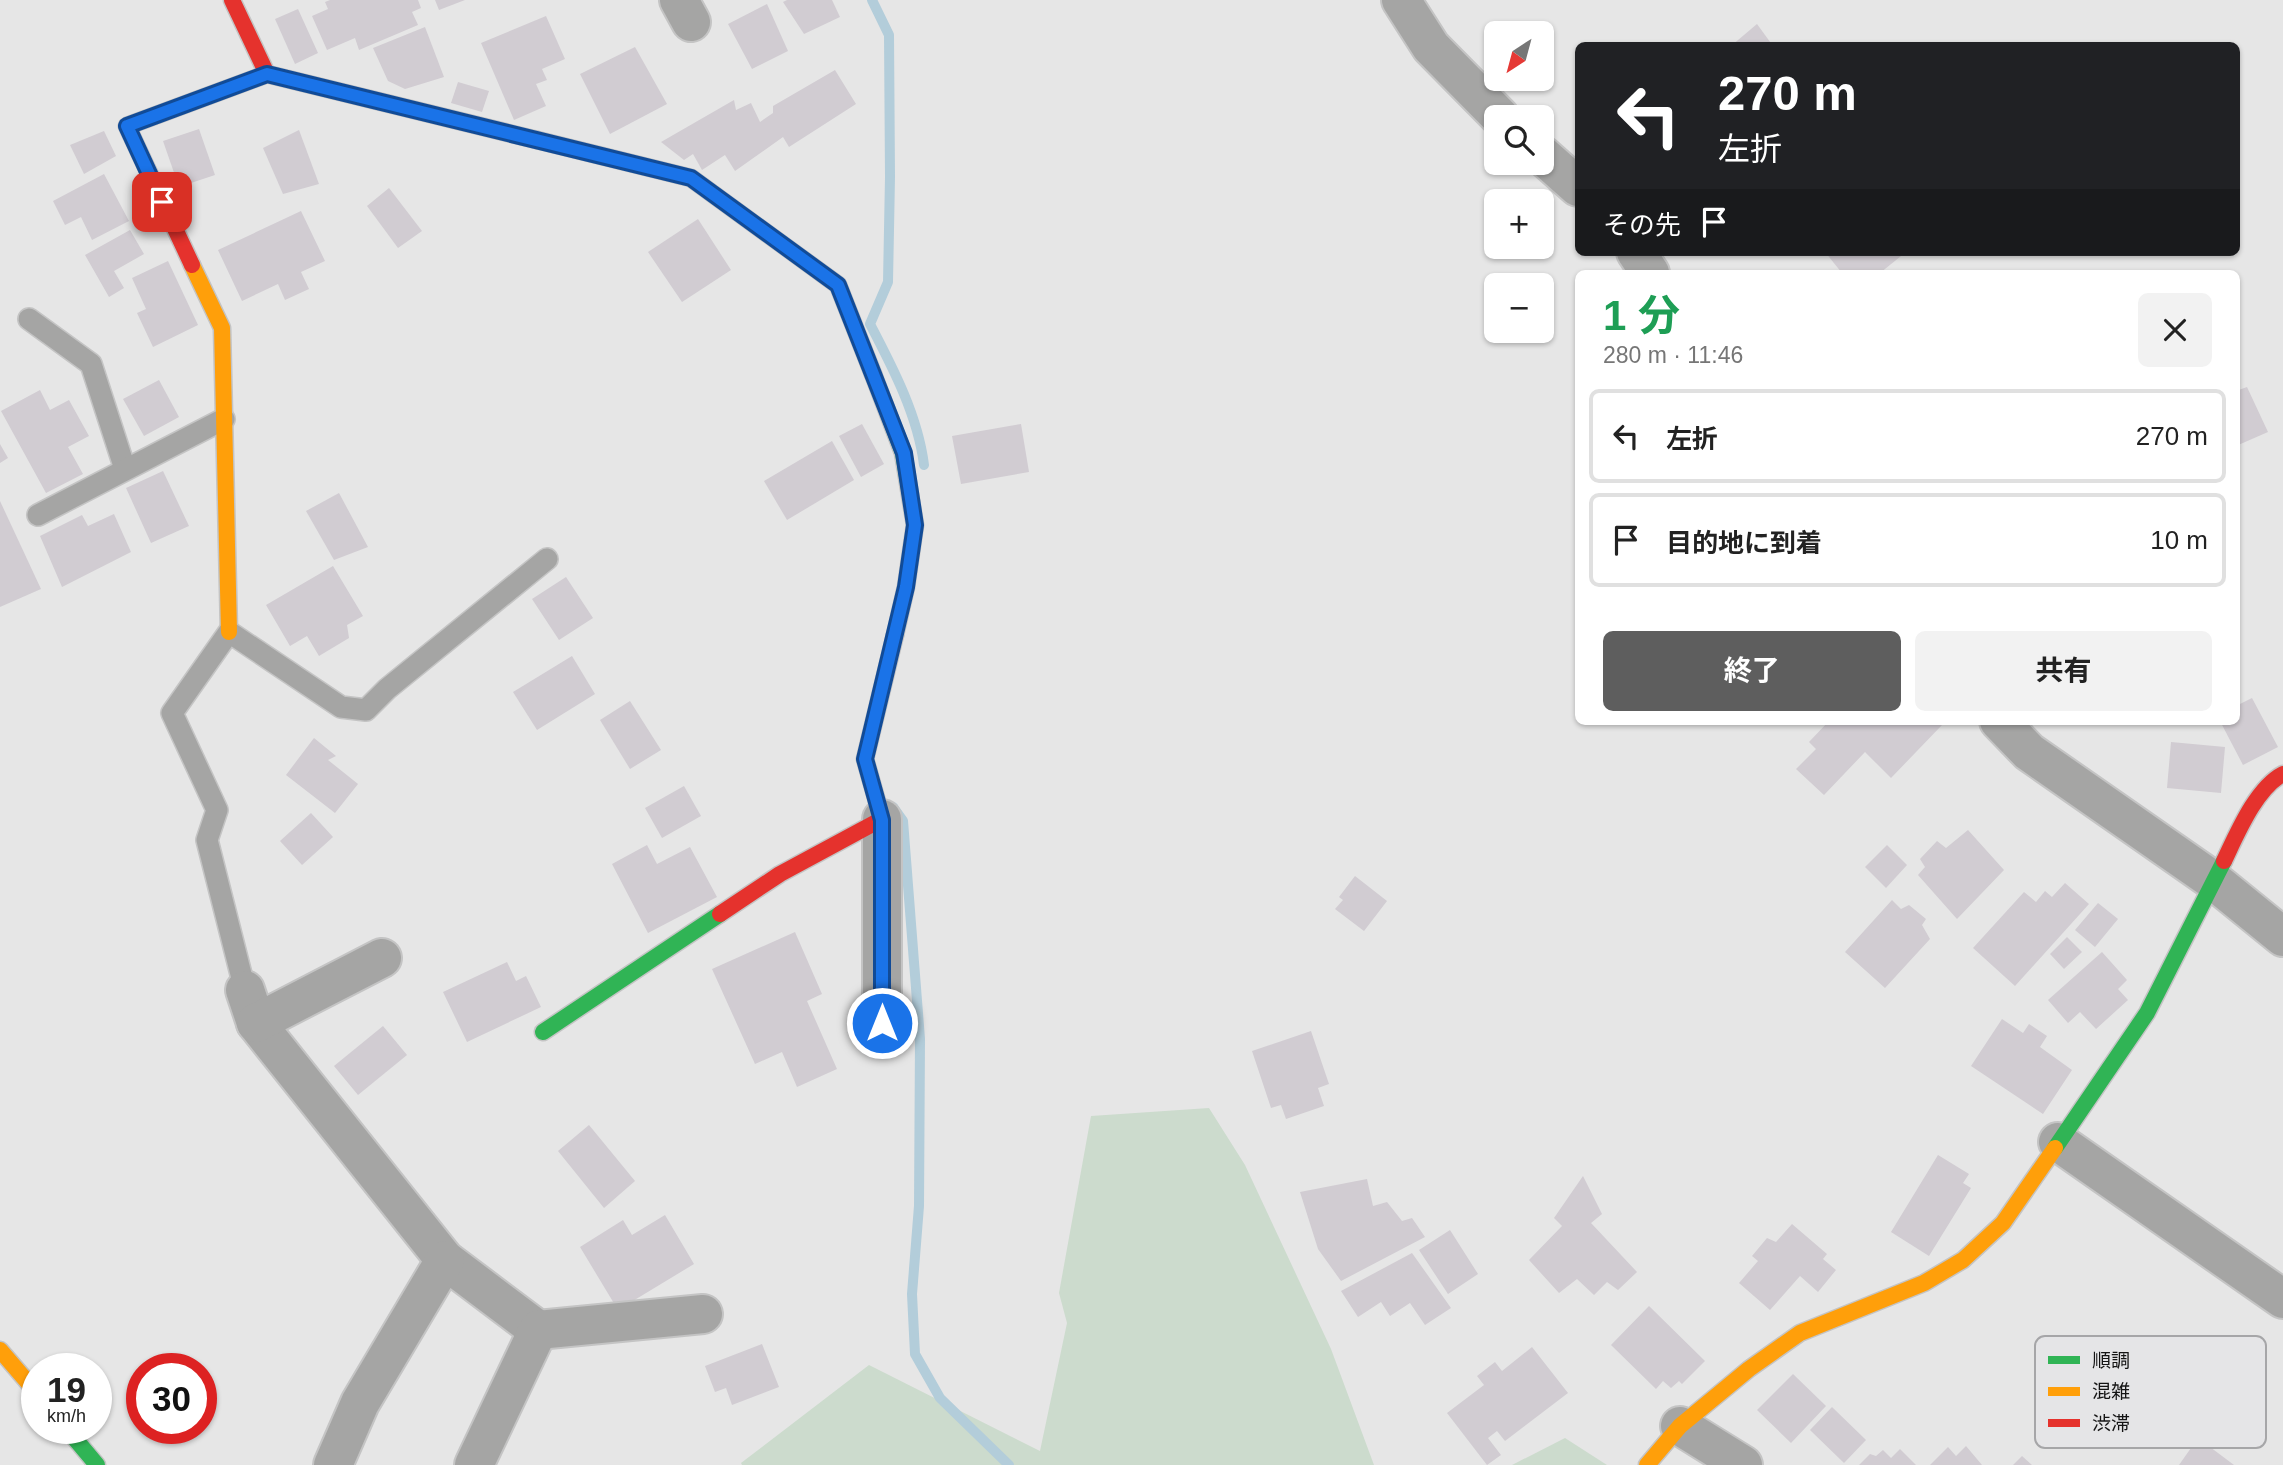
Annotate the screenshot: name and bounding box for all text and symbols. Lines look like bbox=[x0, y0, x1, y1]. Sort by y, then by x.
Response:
north arrow bbox=[1484, 21, 1554, 91]
map controls bbox=[1484, 21, 1554, 343]
text: 270 m bbox=[1718, 66, 1857, 120]
icon: left bbox=[1603, 70, 1694, 161]
button: search bbox=[1484, 105, 1554, 175]
text: 左折 bbox=[1718, 131, 1782, 167]
pin bbox=[132, 172, 192, 232]
icon: arrive bbox=[143, 183, 181, 221]
button: + bbox=[1484, 189, 1554, 259]
icon: arrive bbox=[1695, 203, 1733, 241]
text: その先 bbox=[1603, 210, 1681, 240]
button: − bbox=[1484, 273, 1554, 343]
text: 1 分 bbox=[1603, 292, 1680, 339]
button: close bbox=[2138, 293, 2212, 367]
text: 280 m · 11:46 bbox=[1603, 342, 1743, 368]
icon: left bbox=[1607, 417, 1645, 455]
text: 270 m bbox=[2136, 421, 2208, 451]
text: 左折 bbox=[1666, 424, 1718, 454]
icon: arrive bbox=[1607, 521, 1645, 559]
text: 10 m bbox=[2150, 525, 2208, 555]
text: 目的地に到着 bbox=[1666, 528, 1822, 558]
button: 終了 bbox=[1603, 631, 1901, 711]
button: 共有 bbox=[1915, 631, 2212, 711]
position arrow bbox=[845, 986, 919, 1060]
legend bbox=[2035, 1336, 2266, 1448]
text: 順調 bbox=[2092, 1350, 2130, 1371]
speed limit sign: 30 bbox=[126, 1353, 217, 1444]
text: 19 bbox=[47, 1370, 86, 1409]
text: 混雑 bbox=[2092, 1381, 2130, 1402]
text: km/h bbox=[47, 1406, 86, 1426]
text: 渋滞 bbox=[2092, 1413, 2130, 1434]

